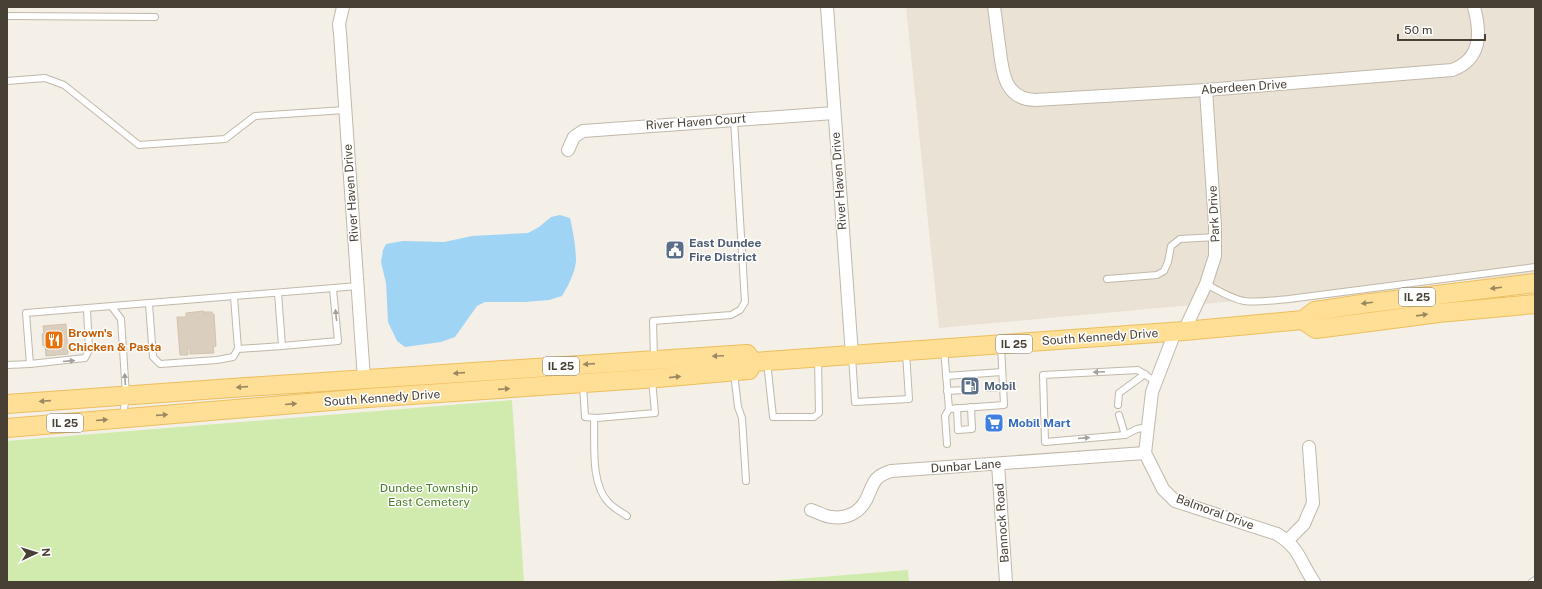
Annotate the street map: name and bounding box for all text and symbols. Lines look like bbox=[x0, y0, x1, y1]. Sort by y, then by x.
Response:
scale bar bbox=[1398, 16, 1485, 42]
text: 50 m bbox=[1404, 23, 1432, 37]
street label: Aberdeen Drive bbox=[1200, 77, 1288, 97]
street label: River Haven Court bbox=[645, 111, 747, 132]
street label: River Haven Drive bbox=[829, 131, 849, 230]
street label: River Haven Drive bbox=[341, 143, 361, 242]
street label: Park Drive bbox=[1206, 185, 1222, 243]
place label: East Dundee Fire District bbox=[689, 236, 761, 264]
public building icon: East Dundee Fire District bbox=[664, 239, 686, 261]
one-way arrow bbox=[1490, 284, 1502, 291]
road number: IL 25 bbox=[1399, 288, 1435, 306]
one-way arrow bbox=[1361, 300, 1373, 306]
one-way arrow bbox=[332, 309, 339, 321]
one-way arrow bbox=[1416, 312, 1428, 318]
place label: Brown's Chicken & Pasta bbox=[68, 326, 162, 354]
street label: South Kennedy Drive bbox=[1041, 326, 1159, 348]
restaurant icon: Brown's Chicken & Pasta bbox=[43, 329, 65, 351]
road number: IL 25 bbox=[996, 335, 1032, 353]
one-way arrow bbox=[712, 352, 724, 359]
one-way arrow bbox=[63, 357, 75, 364]
road number: IL 25 bbox=[543, 357, 579, 375]
one-way arrow bbox=[583, 361, 595, 368]
one-way arrow bbox=[1093, 368, 1105, 375]
one-way arrow bbox=[453, 369, 465, 376]
one-way arrow bbox=[122, 373, 129, 385]
one-way arrow bbox=[669, 373, 681, 380]
fuel station icon: Mobil bbox=[959, 375, 981, 397]
place label: Mobil bbox=[984, 379, 1016, 393]
one-way arrow bbox=[235, 384, 248, 391]
one-way arrow bbox=[498, 385, 510, 392]
street label: South Kennedy Drive bbox=[323, 387, 441, 409]
one-way arrow bbox=[39, 398, 51, 405]
one-way arrow bbox=[285, 401, 297, 408]
one-way arrow bbox=[156, 411, 168, 418]
supermarket icon: Mobil Mart bbox=[983, 412, 1005, 434]
road number: IL 25 bbox=[47, 414, 83, 432]
one-way arrow bbox=[96, 416, 108, 423]
place label: Mobil Mart bbox=[1008, 416, 1071, 430]
one-way arrow bbox=[1078, 435, 1090, 442]
street label: Dunbar Lane bbox=[930, 457, 1002, 475]
park label: Dundee Township East Cemetery bbox=[380, 481, 478, 509]
street label: Bannock Road bbox=[992, 483, 1012, 563]
street label: Balmoral Drive bbox=[1174, 491, 1256, 533]
north arrow bbox=[16, 533, 56, 573]
text: N bbox=[40, 548, 52, 557]

